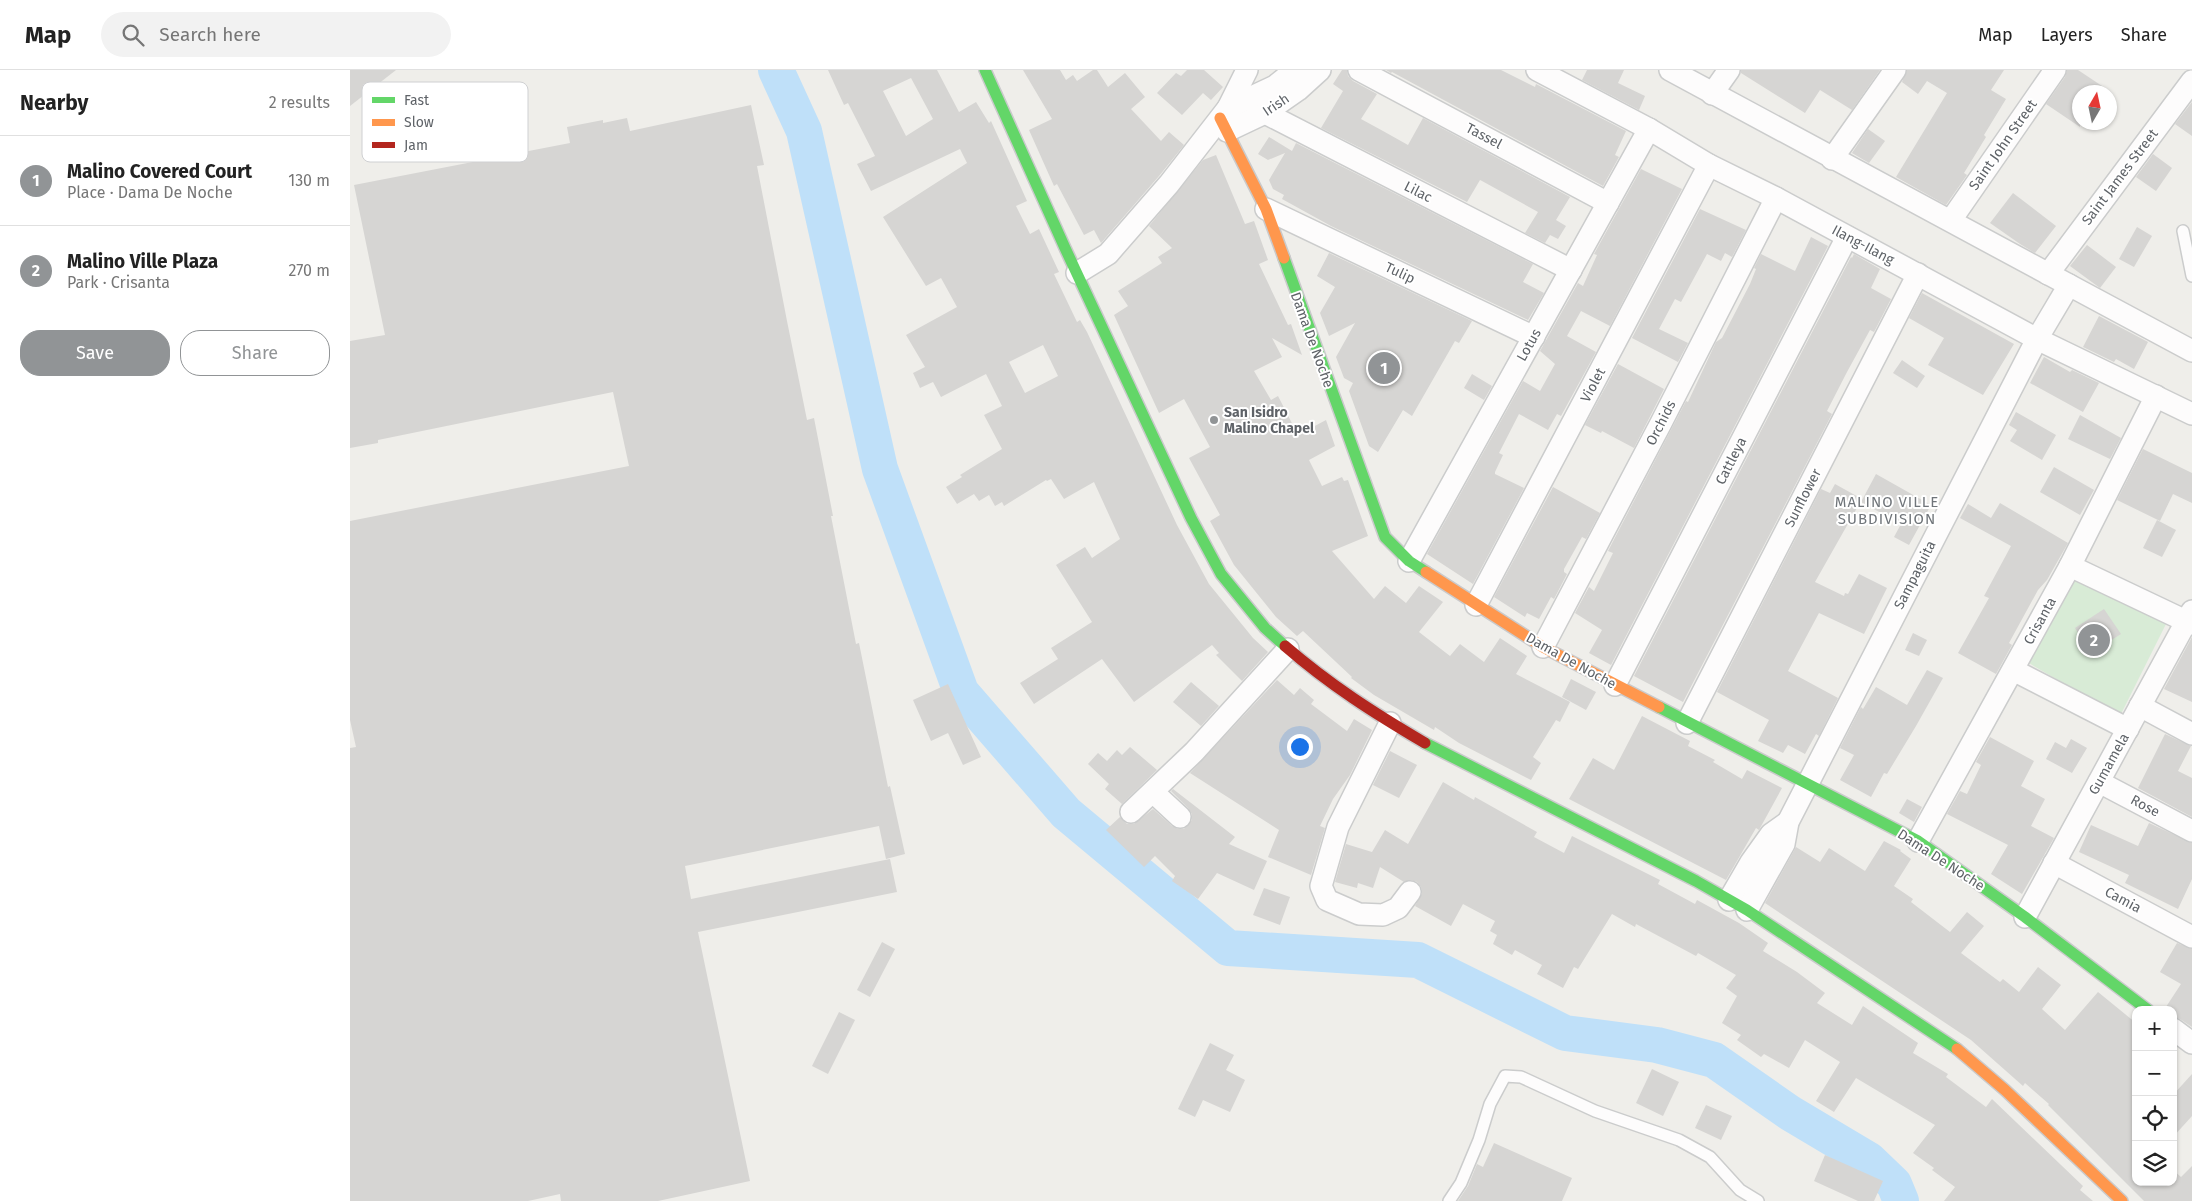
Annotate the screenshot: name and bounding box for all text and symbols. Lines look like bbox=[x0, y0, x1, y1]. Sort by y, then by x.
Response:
search box bbox=[101, 12, 451, 57]
text: Map bbox=[25, 21, 71, 49]
icon: search bbox=[119, 21, 147, 49]
text: Search here bbox=[159, 23, 261, 46]
text: Map bbox=[1978, 24, 2013, 46]
text: Layers bbox=[2041, 24, 2093, 46]
text: Share bbox=[2121, 24, 2167, 46]
legend bbox=[362, 82, 528, 162]
north arrow bbox=[2072, 85, 2117, 130]
text: Nearby bbox=[20, 90, 88, 116]
street label: Irish bbox=[1260, 90, 1292, 120]
text: Fast bbox=[404, 92, 430, 109]
text: 2 results bbox=[269, 93, 330, 112]
street label: Saint John Street bbox=[1965, 96, 2041, 194]
text: Slow bbox=[404, 114, 434, 131]
street label: Tassel bbox=[1463, 119, 1505, 153]
street label: Saint James Street bbox=[2078, 125, 2162, 228]
text: Jam bbox=[404, 137, 428, 154]
text: Malino Covered Court bbox=[67, 160, 252, 183]
text: 1 bbox=[32, 171, 40, 190]
text: 130 m bbox=[288, 171, 330, 190]
street label: Lilac bbox=[1401, 178, 1435, 206]
text: Place · Dama De Noche bbox=[67, 183, 233, 202]
street label: Ilang-Ilang bbox=[1829, 222, 1898, 269]
text: Malino Ville Plaza bbox=[67, 250, 218, 273]
street label: Tulip bbox=[1382, 259, 1418, 287]
text: 2 bbox=[32, 261, 40, 280]
text: 270 m bbox=[288, 261, 330, 280]
text: Park · Crisanta bbox=[67, 273, 170, 292]
street label: Dama De Noche bbox=[1287, 290, 1337, 390]
street label: Lotus bbox=[1513, 325, 1545, 364]
button: Save bbox=[20, 330, 170, 376]
button: Share bbox=[180, 330, 330, 376]
pin: 1 bbox=[1368, 349, 1400, 387]
street label: Violet bbox=[1577, 364, 1610, 405]
street label: Orchids bbox=[1642, 397, 1680, 448]
place label: San Isidro Malino Chapel bbox=[1224, 404, 1315, 437]
marker: San Isidro Malino Chapel bbox=[1208, 414, 1220, 426]
street label: Cattleya bbox=[1712, 434, 1750, 488]
street label: Sunflower bbox=[1781, 465, 1825, 530]
district label: MALINO VILLE SUBDIVISION bbox=[1835, 493, 1939, 528]
street label: Sampaguita bbox=[1890, 538, 1940, 612]
street label: Crisanta bbox=[2020, 594, 2060, 648]
pin: 2 bbox=[2078, 621, 2110, 659]
street label: Dama De Noche bbox=[1523, 629, 1619, 693]
street label: Gumamela bbox=[2085, 730, 2133, 798]
your location bbox=[1287, 734, 1313, 760]
street label: Rose bbox=[2127, 791, 2163, 821]
street label: Dama De Noche bbox=[1894, 826, 1988, 894]
street label: Camia bbox=[2102, 883, 2144, 917]
map controls bbox=[2132, 1006, 2177, 1186]
button: + bbox=[2132, 1006, 2177, 1051]
button: − bbox=[2132, 1051, 2177, 1096]
button: locate bbox=[2132, 1096, 2177, 1141]
button: layers bbox=[2132, 1141, 2177, 1186]

